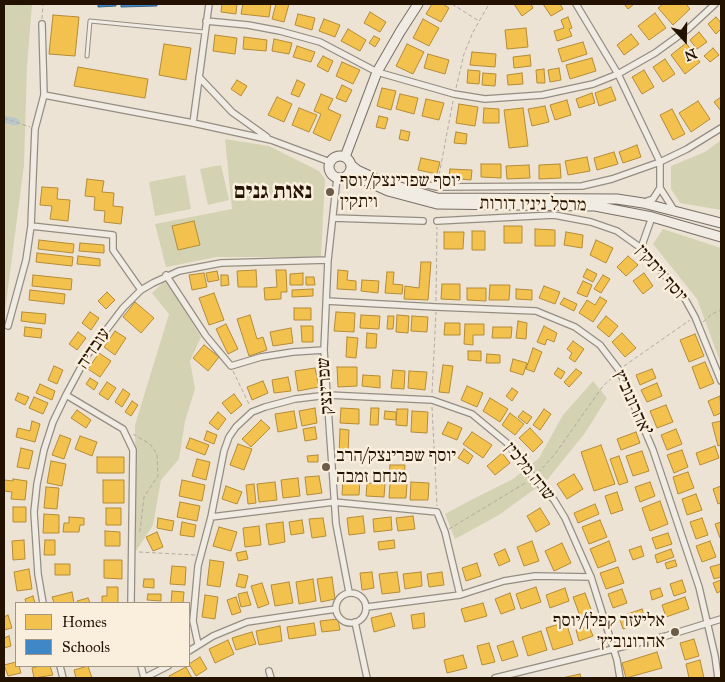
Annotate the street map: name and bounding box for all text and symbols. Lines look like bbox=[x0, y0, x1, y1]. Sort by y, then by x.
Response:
north arrow bbox=[660, 15, 710, 65]
text: N bbox=[682, 44, 699, 65]
place label: יוסף שפרינצק/יוסף ויתקין bbox=[340, 171, 461, 213]
district label: נאות גנים bbox=[234, 180, 312, 206]
marker: יוסף שפרינצק/יוסף ויתקין bbox=[324, 186, 336, 198]
street label: מרסל ניניו דורות bbox=[479, 193, 587, 217]
street label: יוסף ויתקין bbox=[630, 241, 692, 307]
street label: עובדיה bbox=[73, 324, 115, 374]
street label: שפרינצק bbox=[313, 357, 339, 415]
street label: אהרונוביץ' bbox=[608, 367, 656, 439]
street label: שרה מלכין bbox=[499, 438, 559, 506]
place label: יוסף שפרינצק/הרב מנחם זמבה bbox=[336, 446, 456, 488]
marker: יוסף שפרינצק/הרב מנחם זמבה bbox=[320, 461, 332, 473]
legend bbox=[15, 602, 190, 667]
place label: אליעזר קפלן/יוסף אהרונוביץ׳ bbox=[553, 611, 665, 654]
text: Homes bbox=[62, 613, 107, 631]
marker: אליעזר קפלן/יוסף אהרונוביץ׳ bbox=[669, 626, 681, 638]
text: Schools bbox=[62, 638, 110, 656]

